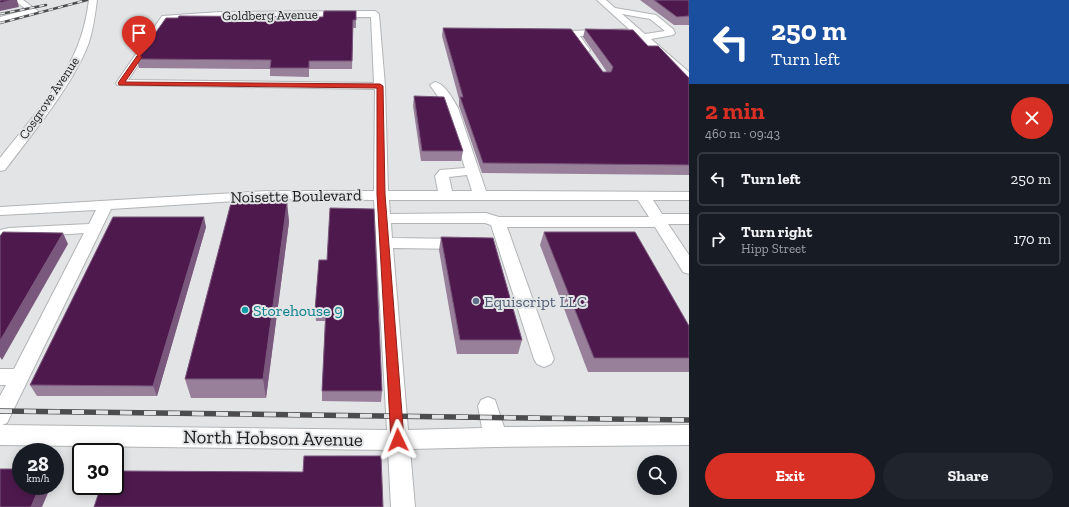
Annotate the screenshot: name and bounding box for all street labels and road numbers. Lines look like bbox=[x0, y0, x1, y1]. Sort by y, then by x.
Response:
street label: Goldberg Avenue bbox=[222, 7, 318, 23]
street label: Cosgrove Avenue bbox=[16, 54, 82, 142]
street label: Noisette Boulevard bbox=[230, 185, 362, 207]
street label: North Hobson Avenue bbox=[183, 425, 363, 451]

